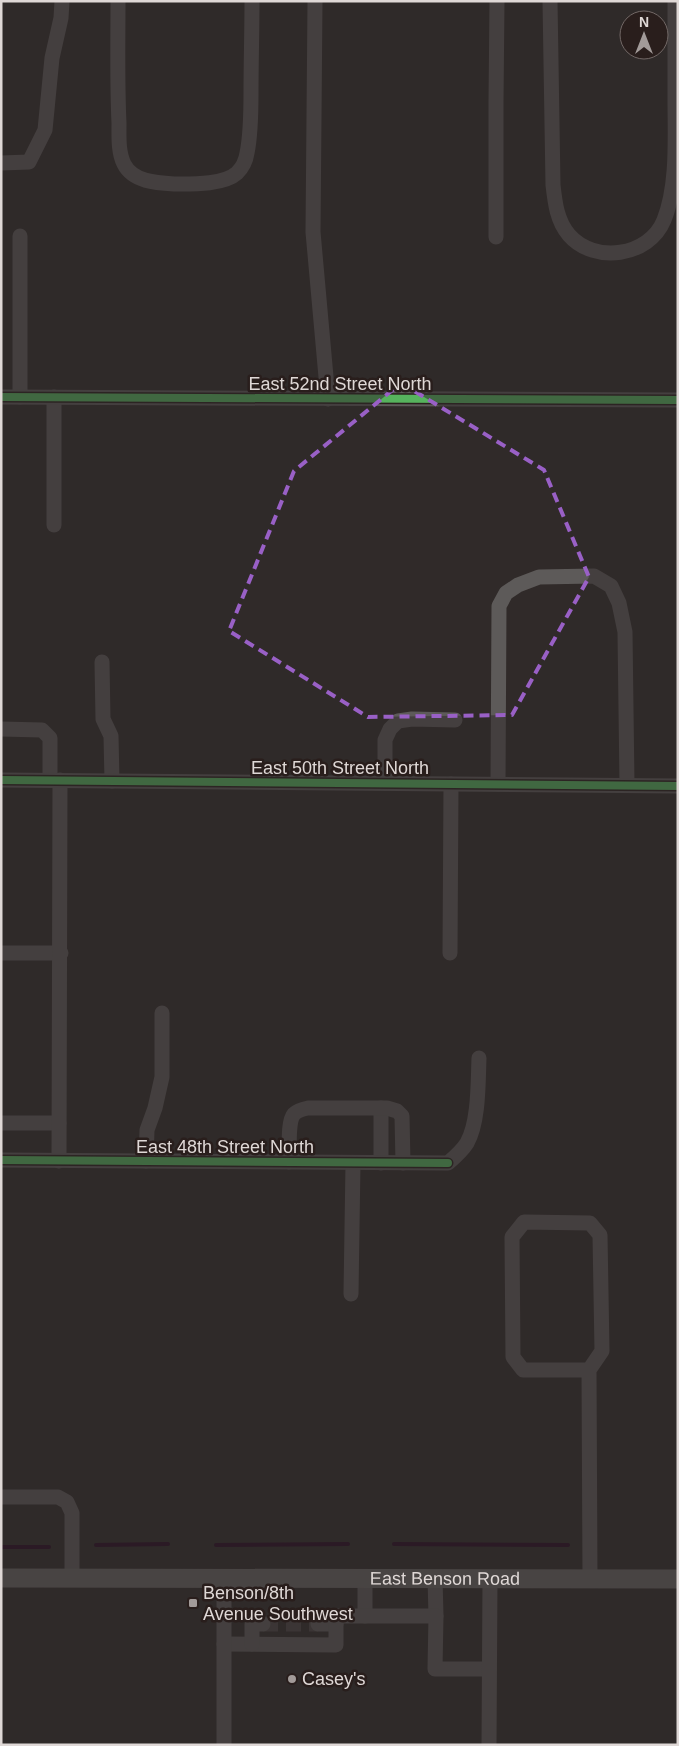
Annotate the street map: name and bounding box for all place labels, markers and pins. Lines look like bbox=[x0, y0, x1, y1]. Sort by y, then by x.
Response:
place label: Benson/8th Avenue Southwest bbox=[203, 1583, 353, 1624]
marker: Benson/8th Avenue Southwest bbox=[187, 1597, 199, 1609]
place label: Casey's bbox=[302, 1669, 365, 1689]
marker: Casey's bbox=[286, 1673, 298, 1685]

